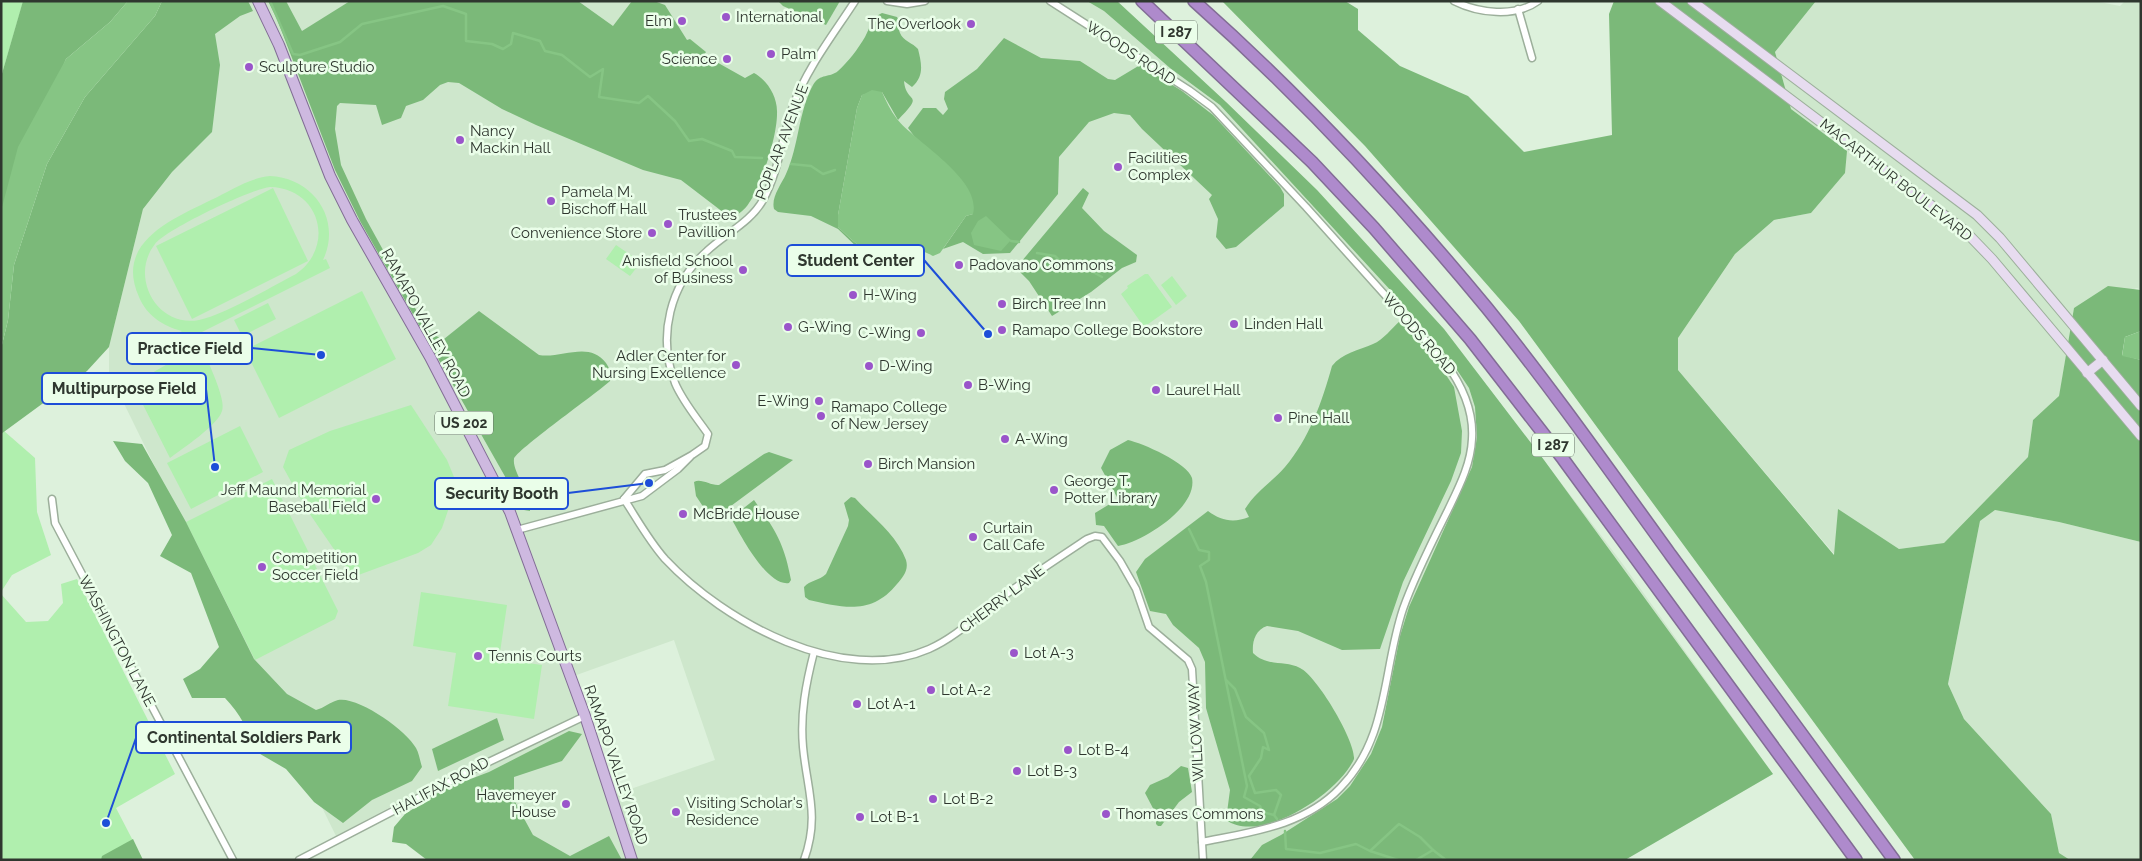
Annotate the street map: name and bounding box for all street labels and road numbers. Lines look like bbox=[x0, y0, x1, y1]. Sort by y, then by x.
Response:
street label: WOODS ROAD bbox=[1083, 17, 1179, 89]
road number: I 287 bbox=[1155, 21, 1197, 44]
street label: POPLAR AVENUE bbox=[752, 82, 812, 202]
street label: MACARTHUR BOULEVARD bbox=[1816, 115, 1976, 245]
street label: RAMAPO VALLEY ROAD bbox=[377, 245, 475, 401]
street label: WOODS ROAD bbox=[1378, 289, 1460, 379]
road number: US 202 bbox=[435, 412, 493, 434]
road number: I 287 bbox=[1532, 434, 1574, 456]
street label: CHERRY LANE bbox=[956, 561, 1048, 637]
street label: WASHINGTON LANE bbox=[75, 572, 159, 710]
street label: WILLOW WAY bbox=[1184, 682, 1208, 782]
street label: RAMAPO VALLEY ROAD bbox=[580, 683, 652, 847]
street label: HALIFAX ROAD bbox=[390, 753, 492, 819]

